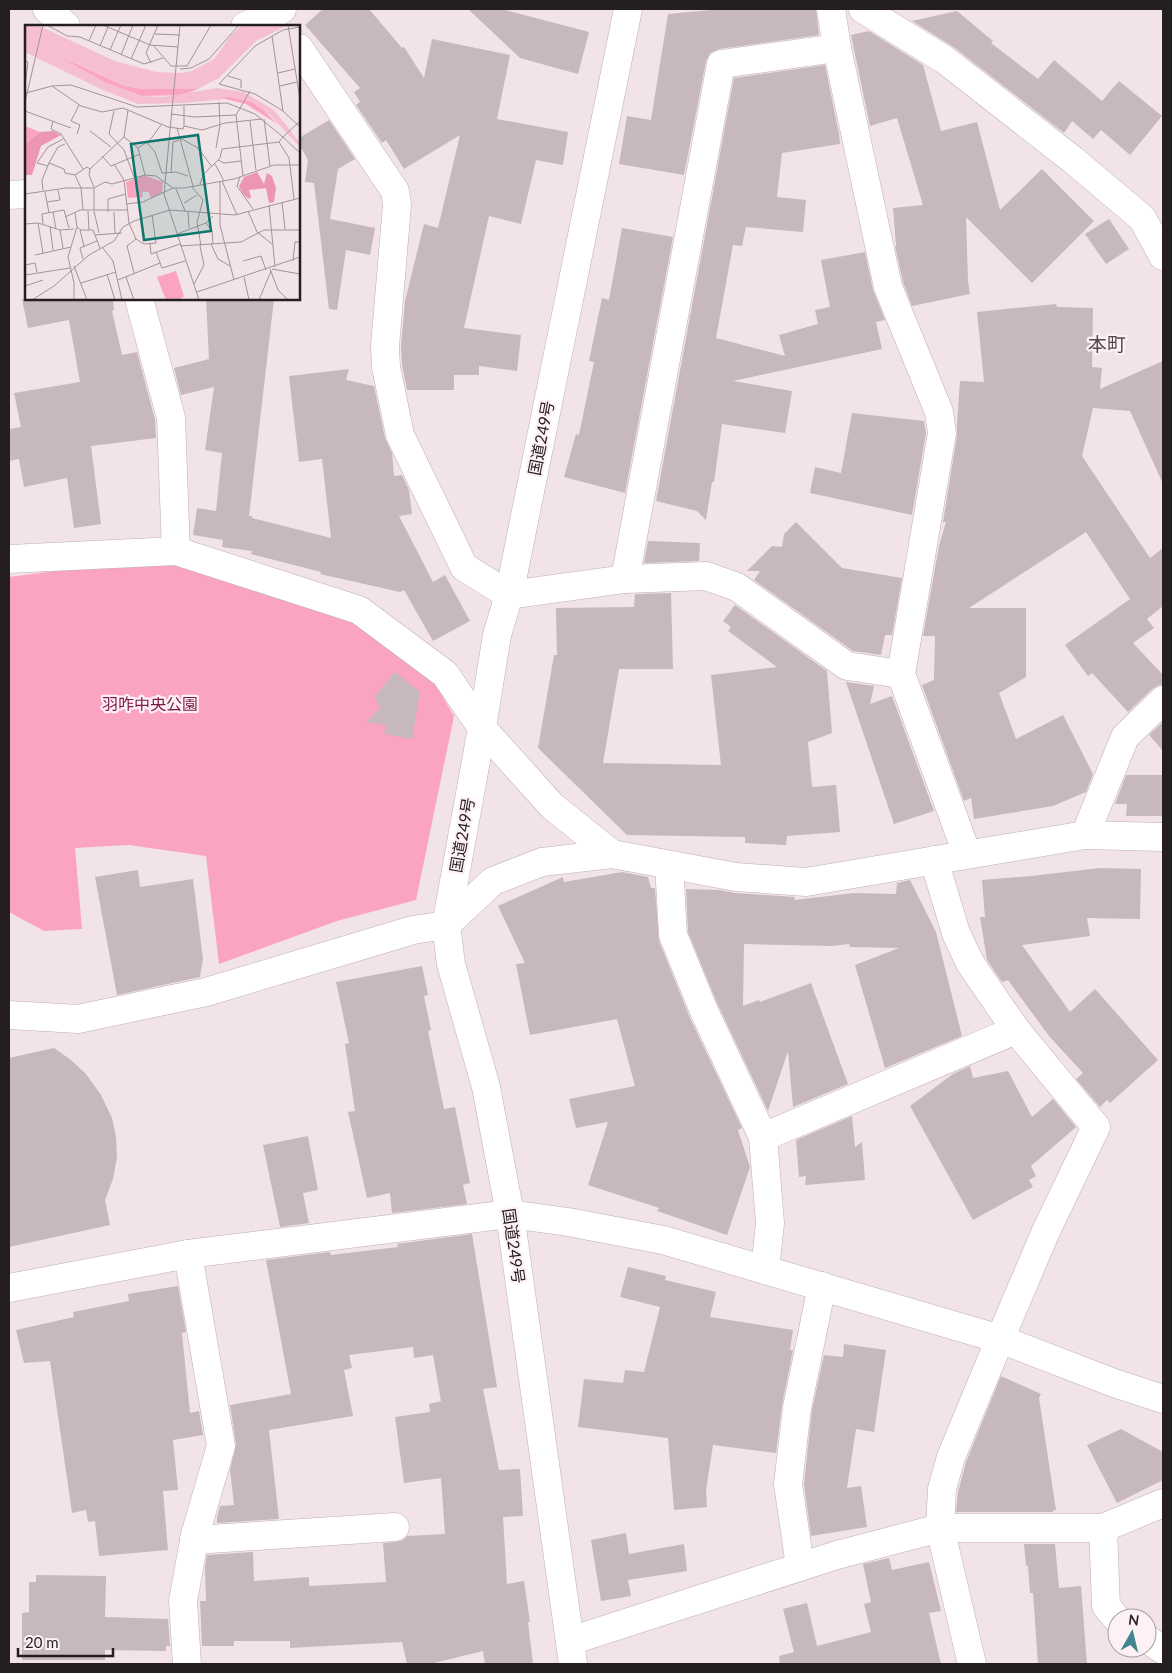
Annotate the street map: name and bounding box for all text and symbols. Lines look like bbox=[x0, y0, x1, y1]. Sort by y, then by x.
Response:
inset map bbox=[25, 25, 300, 300]
district label: 本町 bbox=[1088, 332, 1126, 355]
street label: 国道249号 bbox=[524, 399, 557, 477]
park label: 羽咋中央公園 bbox=[102, 694, 198, 713]
street label: 国道249号 bbox=[446, 796, 477, 874]
street label: 国道249号 bbox=[500, 1207, 529, 1285]
north arrow bbox=[1107, 1608, 1157, 1658]
text: N bbox=[1127, 1610, 1140, 1629]
scale bar bbox=[18, 1626, 112, 1658]
text: 20 m bbox=[25, 1633, 59, 1651]

